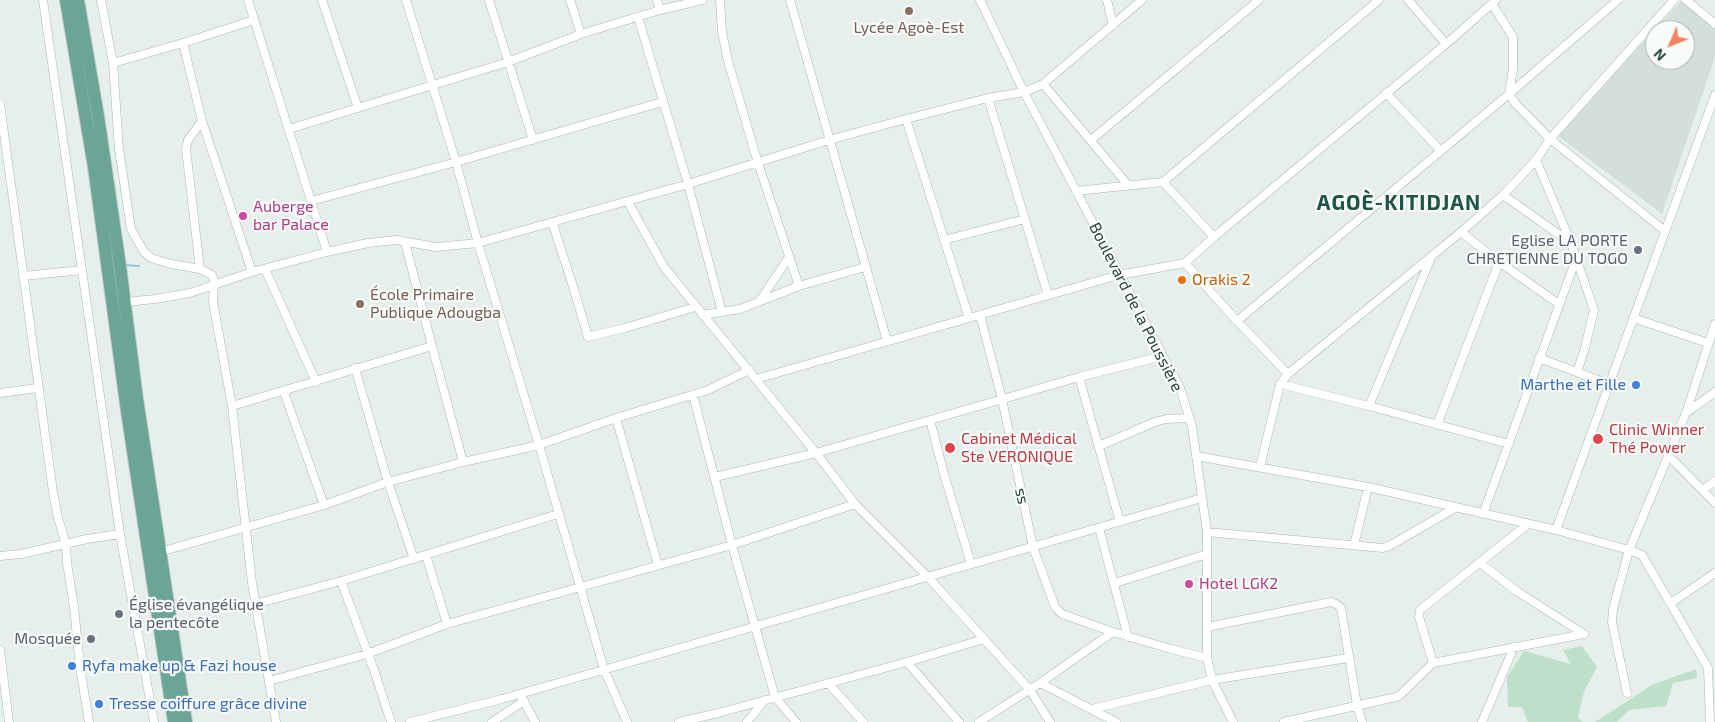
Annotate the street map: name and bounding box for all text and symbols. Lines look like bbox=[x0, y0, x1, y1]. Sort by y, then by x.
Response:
marker: Lycée Agoè-Est bbox=[903, 5, 915, 17]
place label: Lycée Agoè-Est bbox=[854, 18, 964, 38]
north arrow bbox=[1645, 20, 1695, 70]
text: N bbox=[1650, 46, 1669, 65]
district label: AGOÈ-KITIDJAN bbox=[1315, 190, 1483, 216]
place label: Auberge bar Palace bbox=[253, 197, 329, 235]
marker: Auberge bar Palace bbox=[237, 210, 249, 222]
street label: Boulevard de la Poussière bbox=[1085, 219, 1187, 395]
place label: Eglise LA PORTE CHRETIENNE DU TOGO bbox=[1466, 231, 1628, 269]
marker: Eglise LA PORTE CHRETIENNE DU TOGO bbox=[1632, 244, 1644, 256]
place label: Orakis 2 bbox=[1192, 270, 1251, 290]
marker: Orakis 2 bbox=[1176, 274, 1188, 286]
place label: École Primaire Publique Adougba bbox=[370, 285, 501, 323]
marker: École Primaire Publique Adougba bbox=[354, 298, 366, 310]
place label: Marthe et Fille bbox=[1520, 375, 1626, 395]
marker: Marthe et Fille bbox=[1630, 379, 1642, 391]
place label: Clinic Winner Thé Power bbox=[1609, 420, 1704, 458]
place label: Cabinet Médical Ste VERONIQUE bbox=[961, 429, 1077, 467]
marker: Clinic Winner Thé Power bbox=[1591, 432, 1605, 446]
marker: Cabinet Médical Ste VERONIQUE bbox=[943, 441, 957, 455]
street label: ss bbox=[1011, 486, 1033, 506]
place label: Hotel LGK2 bbox=[1199, 574, 1278, 594]
marker: Hotel LGK2 bbox=[1183, 578, 1195, 590]
place label: Église évangélique la pentecôte bbox=[129, 595, 264, 633]
marker: Église évangélique la pentecôte bbox=[113, 608, 125, 620]
place label: Mosquée bbox=[14, 629, 81, 649]
marker: Mosquée bbox=[85, 633, 97, 645]
place label: Ryfa make up & Fazi house bbox=[82, 656, 276, 676]
marker: Ryfa make up & Fazi house bbox=[66, 660, 78, 672]
place label: Tresse coiffure grâce divine bbox=[109, 694, 307, 714]
marker: Tresse coiffure grâce divine bbox=[93, 698, 105, 710]

